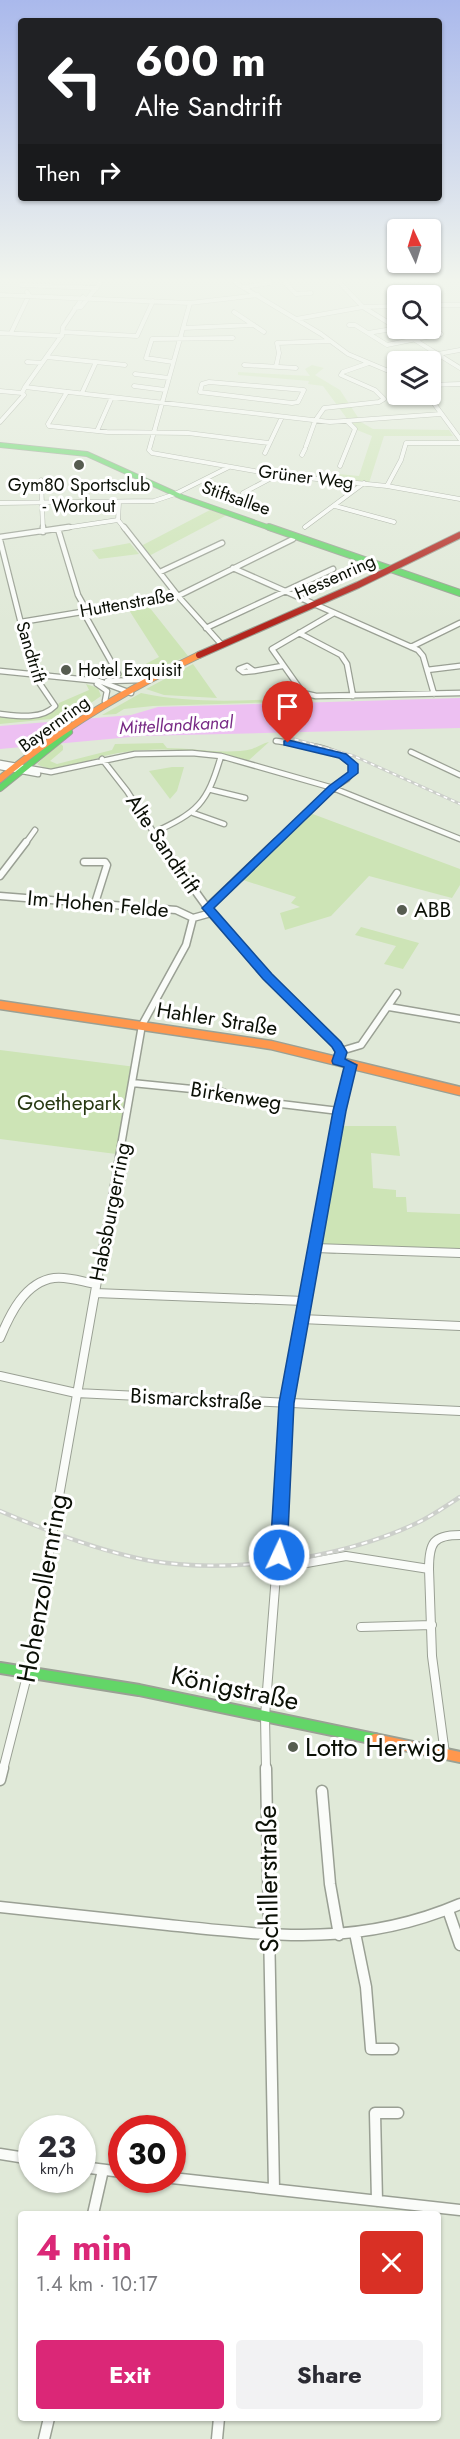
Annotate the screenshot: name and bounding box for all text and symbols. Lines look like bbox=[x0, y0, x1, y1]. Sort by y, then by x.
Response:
text: 600 m bbox=[135, 31, 266, 92]
icon: left bbox=[36, 42, 114, 120]
text: Alte Sandtrift bbox=[135, 87, 282, 126]
icon: right bbox=[93, 156, 126, 189]
text: Then bbox=[36, 157, 81, 189]
north arrow bbox=[387, 219, 441, 273]
map controls bbox=[387, 219, 441, 405]
button: search bbox=[387, 285, 441, 339]
button: layers bbox=[387, 351, 441, 405]
marker: Gym80 Sportsclub - Workout bbox=[72, 458, 86, 472]
street label: Grüner Weg bbox=[257, 458, 355, 496]
place label: Gym80 Sportsclub - Workout bbox=[8, 472, 150, 519]
street label: Stiftsallee bbox=[198, 474, 274, 522]
street label: Hessenring bbox=[290, 548, 380, 606]
street label: Huttenstraße bbox=[78, 582, 176, 624]
street label: Sandtrift bbox=[9, 618, 53, 687]
place label: Hotel Exquisit bbox=[78, 657, 182, 683]
marker: Hotel Exquisit bbox=[59, 663, 73, 677]
pin bbox=[262, 681, 313, 743]
street label: Bayernring bbox=[13, 689, 95, 759]
icon: arrive bbox=[271, 690, 304, 723]
water label: Mittellandkanal bbox=[118, 709, 235, 741]
street label: Alte Sandtrift bbox=[119, 788, 207, 900]
street label: Im Hohen Felde bbox=[26, 883, 170, 925]
place label: ABB bbox=[414, 895, 451, 925]
marker: ABB bbox=[395, 903, 409, 917]
street label: Hahler Straße bbox=[154, 995, 280, 1043]
street label: Birkenweg bbox=[188, 1074, 284, 1118]
park label: Goethepark bbox=[17, 1088, 122, 1118]
street label: Habsburgerring bbox=[82, 1140, 138, 1284]
street label: Bismarckstraße bbox=[129, 1381, 263, 1417]
street label: Hohenzollernring bbox=[7, 1490, 77, 1686]
position arrow bbox=[247, 1523, 311, 1587]
street label: Königstraße bbox=[168, 1656, 302, 1720]
place label: Lotto Herwig bbox=[305, 1728, 446, 1766]
marker: Lotto Herwig bbox=[286, 1740, 300, 1754]
street label: Schillerstraße bbox=[248, 1805, 288, 1953]
speed limit sign: 30 bbox=[108, 2115, 186, 2193]
text: 23 bbox=[38, 2125, 76, 2168]
text: km/h bbox=[40, 2158, 74, 2180]
text: 4 min bbox=[36, 2221, 132, 2273]
button: close bbox=[360, 2231, 423, 2294]
text: 1.4 km · 10:17 bbox=[36, 2270, 158, 2299]
button: Exit bbox=[36, 2340, 224, 2409]
button: Share bbox=[236, 2340, 423, 2409]

